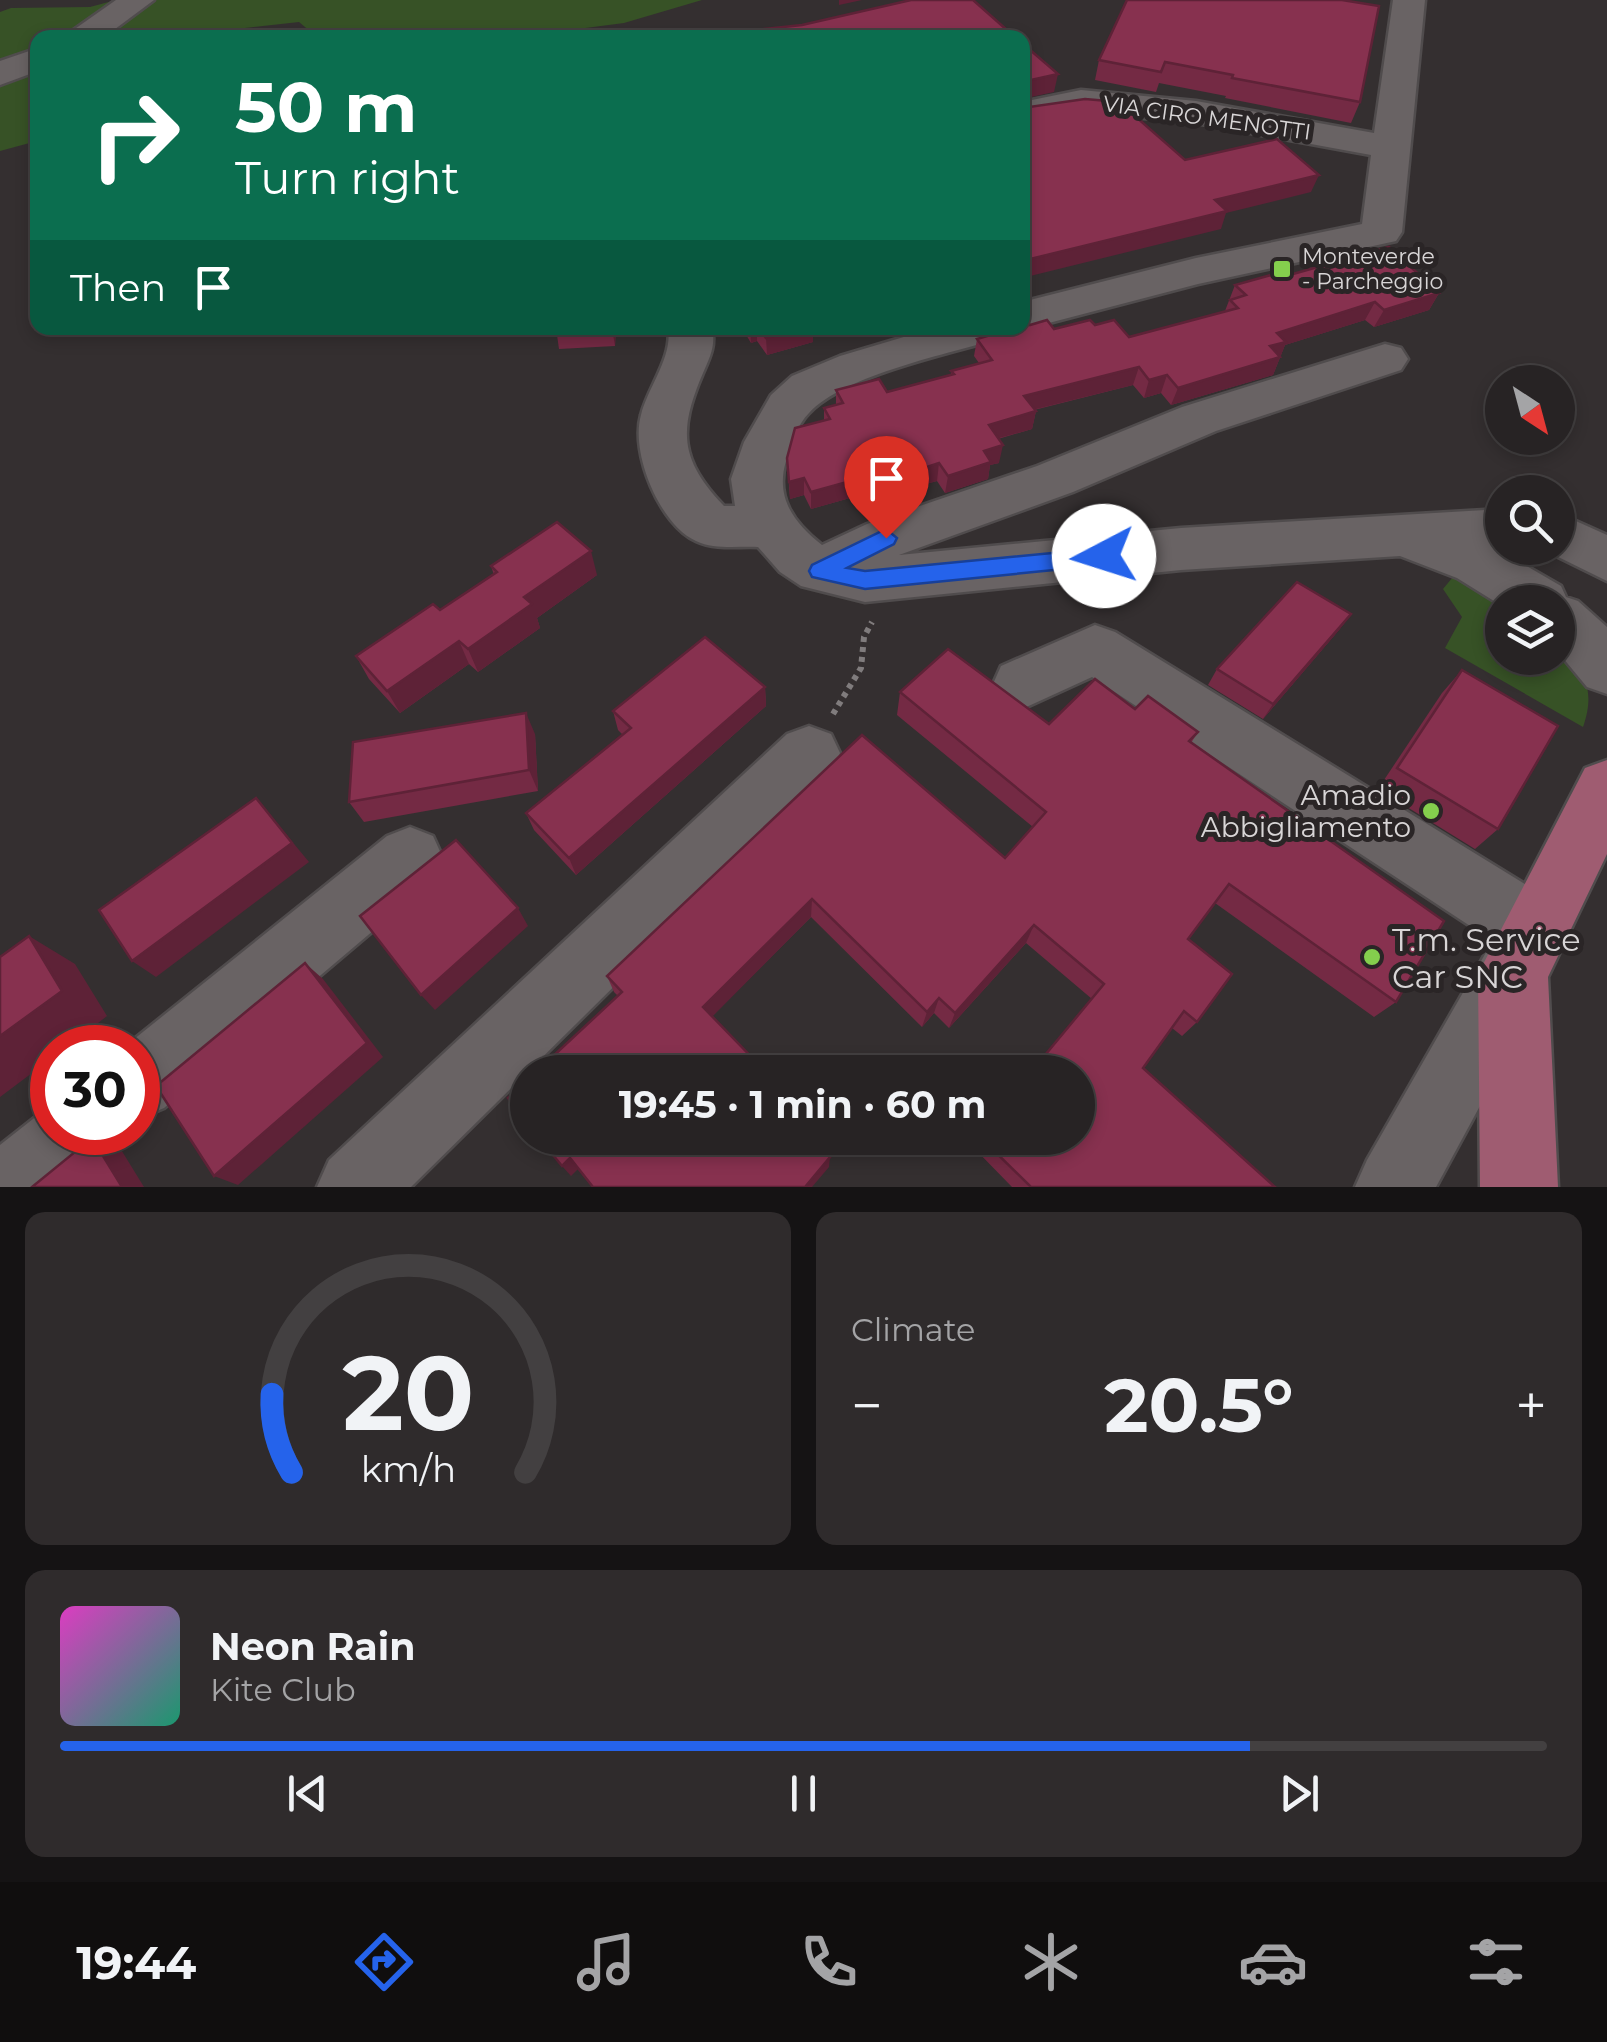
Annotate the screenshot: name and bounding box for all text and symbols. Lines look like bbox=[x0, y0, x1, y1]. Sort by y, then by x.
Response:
text: 50 m bbox=[235, 64, 417, 150]
icon: right bbox=[70, 70, 200, 200]
street label: VIA CIRO MENOTTI bbox=[1101, 90, 1313, 146]
text: Turn right bbox=[235, 150, 460, 205]
place label: Monteverde - Parcheggio bbox=[1302, 243, 1443, 295]
marker: Monteverde - Parcheggio bbox=[1271, 258, 1293, 280]
icon: arrive bbox=[186, 260, 241, 315]
text: Then bbox=[70, 264, 166, 311]
north arrow bbox=[1485, 365, 1575, 455]
map controls bbox=[1485, 365, 1575, 675]
pin bbox=[844, 436, 929, 539]
icon: arrive bbox=[859, 451, 914, 506]
button: search bbox=[1485, 475, 1575, 565]
position arrow bbox=[1052, 504, 1156, 608]
button: layers bbox=[1485, 585, 1575, 675]
place label: Amadio Abbigliamento bbox=[1201, 778, 1411, 844]
marker: Amadio Abbigliamento bbox=[1420, 800, 1442, 822]
place label: T.m. Service Car SNC bbox=[1392, 920, 1581, 996]
marker: T.m. Service Car SNC bbox=[1361, 946, 1383, 968]
speed limit sign: 30 bbox=[30, 1025, 160, 1155]
text: 19:45 · 1 min · 60 m bbox=[619, 1081, 986, 1128]
text: Climate bbox=[851, 1310, 975, 1349]
text: 20 bbox=[342, 1329, 474, 1456]
text: 20.5° bbox=[1104, 1359, 1294, 1451]
text: − bbox=[851, 1372, 883, 1439]
text: + bbox=[1515, 1372, 1547, 1439]
text: km/h bbox=[360, 1447, 456, 1491]
text: Neon Rain bbox=[210, 1623, 415, 1670]
text: Kite Club bbox=[210, 1670, 356, 1709]
icon: previous bbox=[280, 1766, 335, 1821]
icon: pause bbox=[776, 1766, 831, 1821]
icon: next bbox=[1272, 1766, 1327, 1821]
icon: directions bbox=[349, 1927, 419, 1997]
icon: music bbox=[571, 1927, 641, 1997]
icon: phone bbox=[794, 1927, 864, 1997]
icon: climate bbox=[1016, 1927, 1086, 1997]
icon: car bbox=[1238, 1927, 1308, 1997]
icon: filters bbox=[1461, 1927, 1531, 1997]
text: 19:44 bbox=[76, 1935, 196, 1990]

